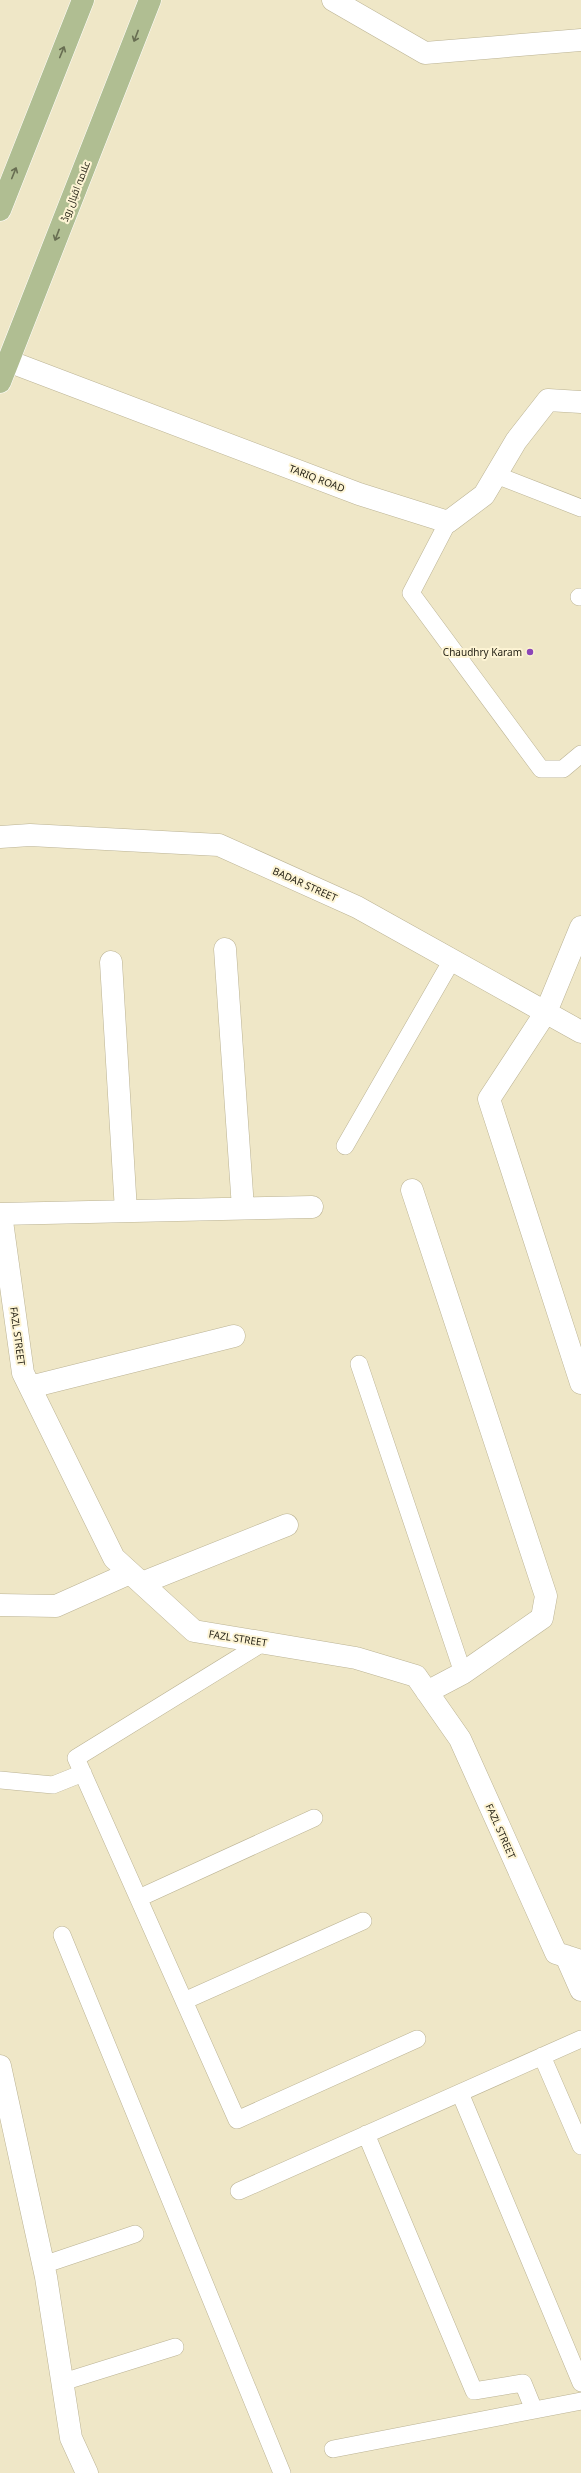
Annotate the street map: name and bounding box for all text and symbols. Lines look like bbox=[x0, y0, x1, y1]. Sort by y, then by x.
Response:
one-way arrow bbox=[131, 30, 139, 42]
one-way arrow bbox=[59, 47, 66, 59]
street label: علامہ اقبال روڈ bbox=[57, 158, 93, 223]
one-way arrow bbox=[11, 168, 19, 180]
one-way arrow bbox=[53, 229, 61, 241]
street label: TARIQ ROAD bbox=[287, 461, 347, 495]
place label: Chaudhry Karam bbox=[443, 645, 522, 659]
marker: Chaudhry Karam bbox=[525, 647, 535, 657]
street label: BADAR STREET bbox=[271, 864, 340, 905]
street label: FAZL STREET bbox=[7, 1306, 29, 1367]
street label: FAZL STREET bbox=[208, 1626, 269, 1650]
street label: FAZL STREET bbox=[483, 1801, 520, 1861]

